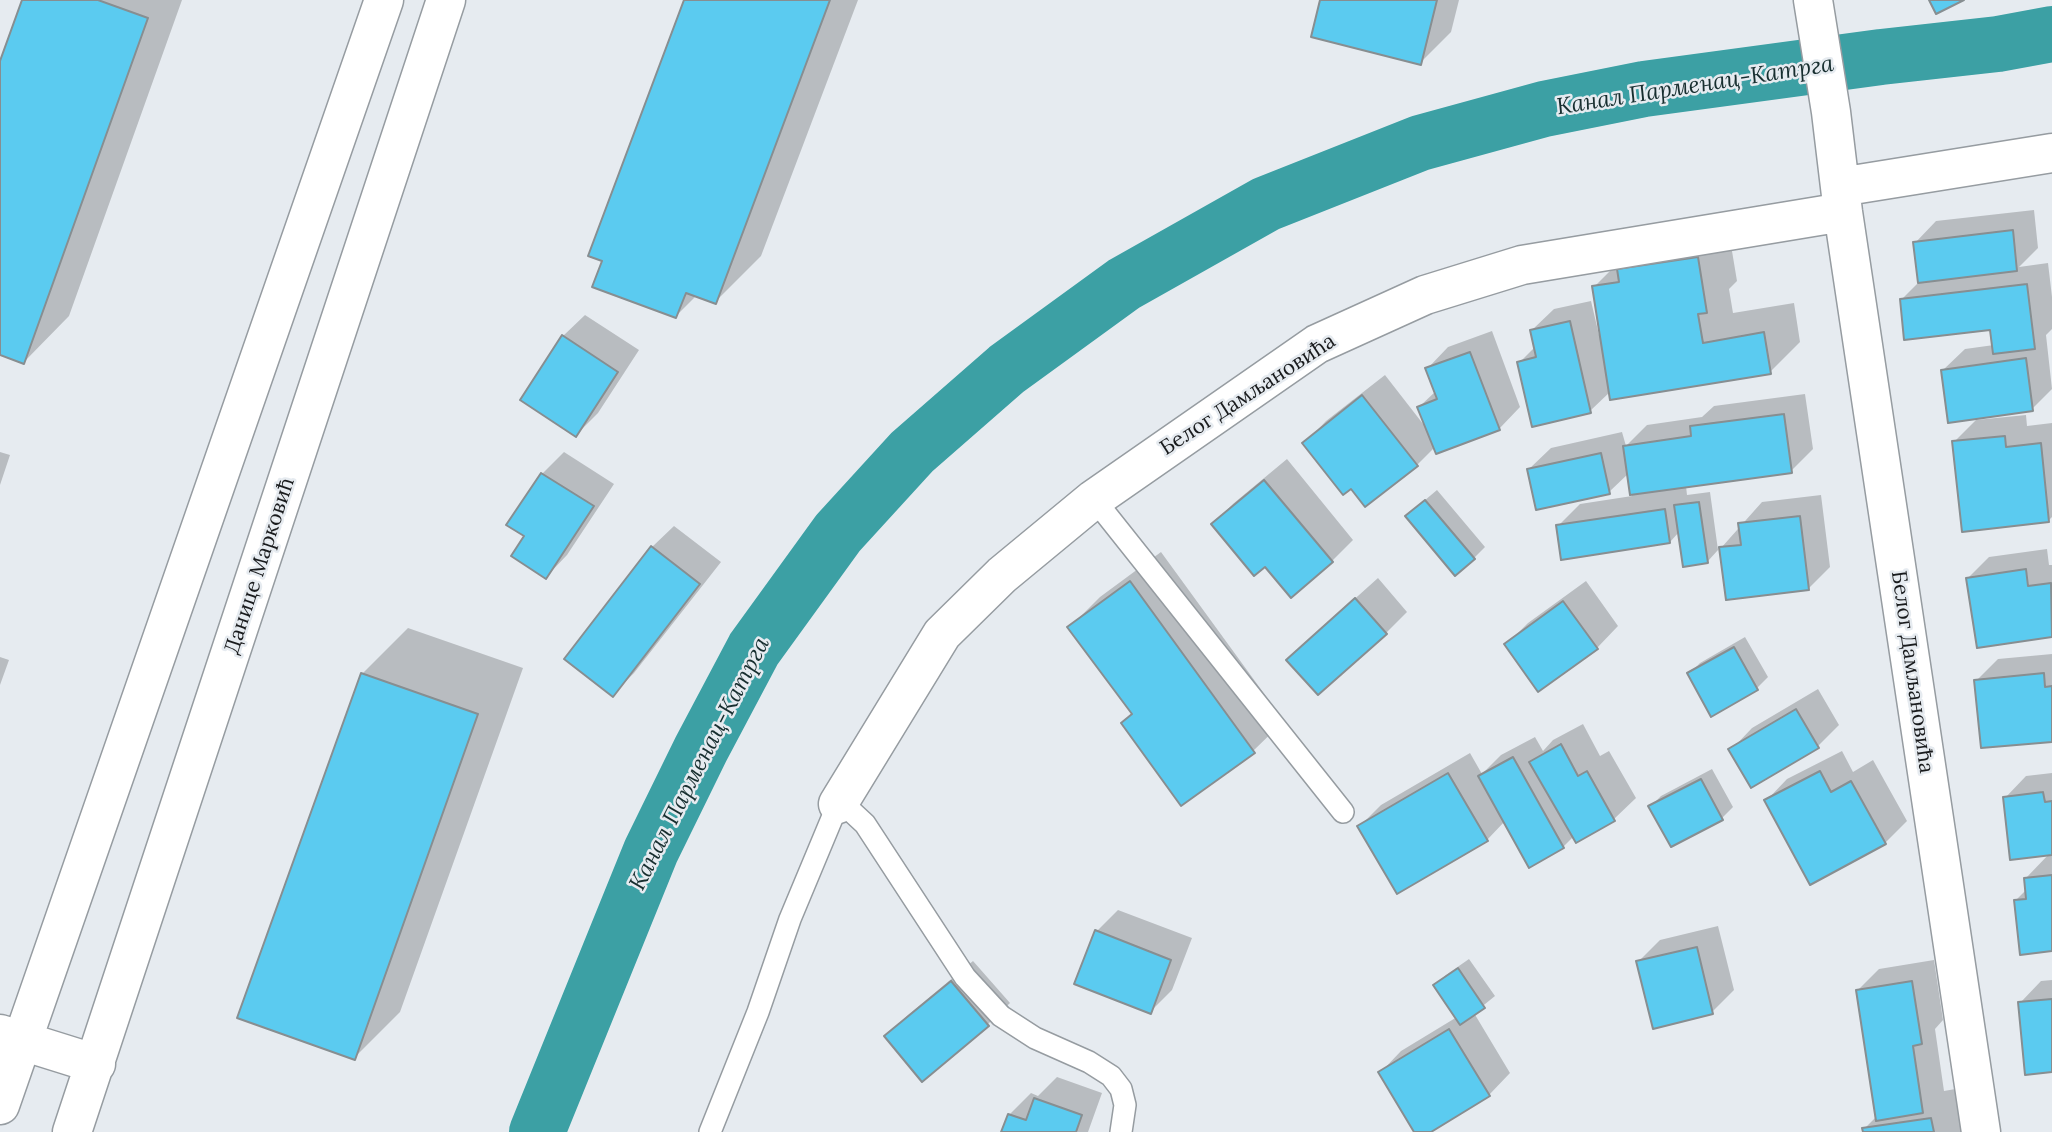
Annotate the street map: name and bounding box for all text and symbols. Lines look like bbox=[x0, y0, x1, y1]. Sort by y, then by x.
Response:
water label: Канал Парменац-Катрга bbox=[1554, 50, 1836, 122]
street label: Белог Дамљановића bbox=[1155, 329, 1341, 461]
street label: Данице Марковић bbox=[220, 475, 300, 657]
street label: Белог Дамљановића bbox=[1885, 569, 1939, 775]
water label: Канал Парменац-Катрга bbox=[624, 633, 776, 895]

